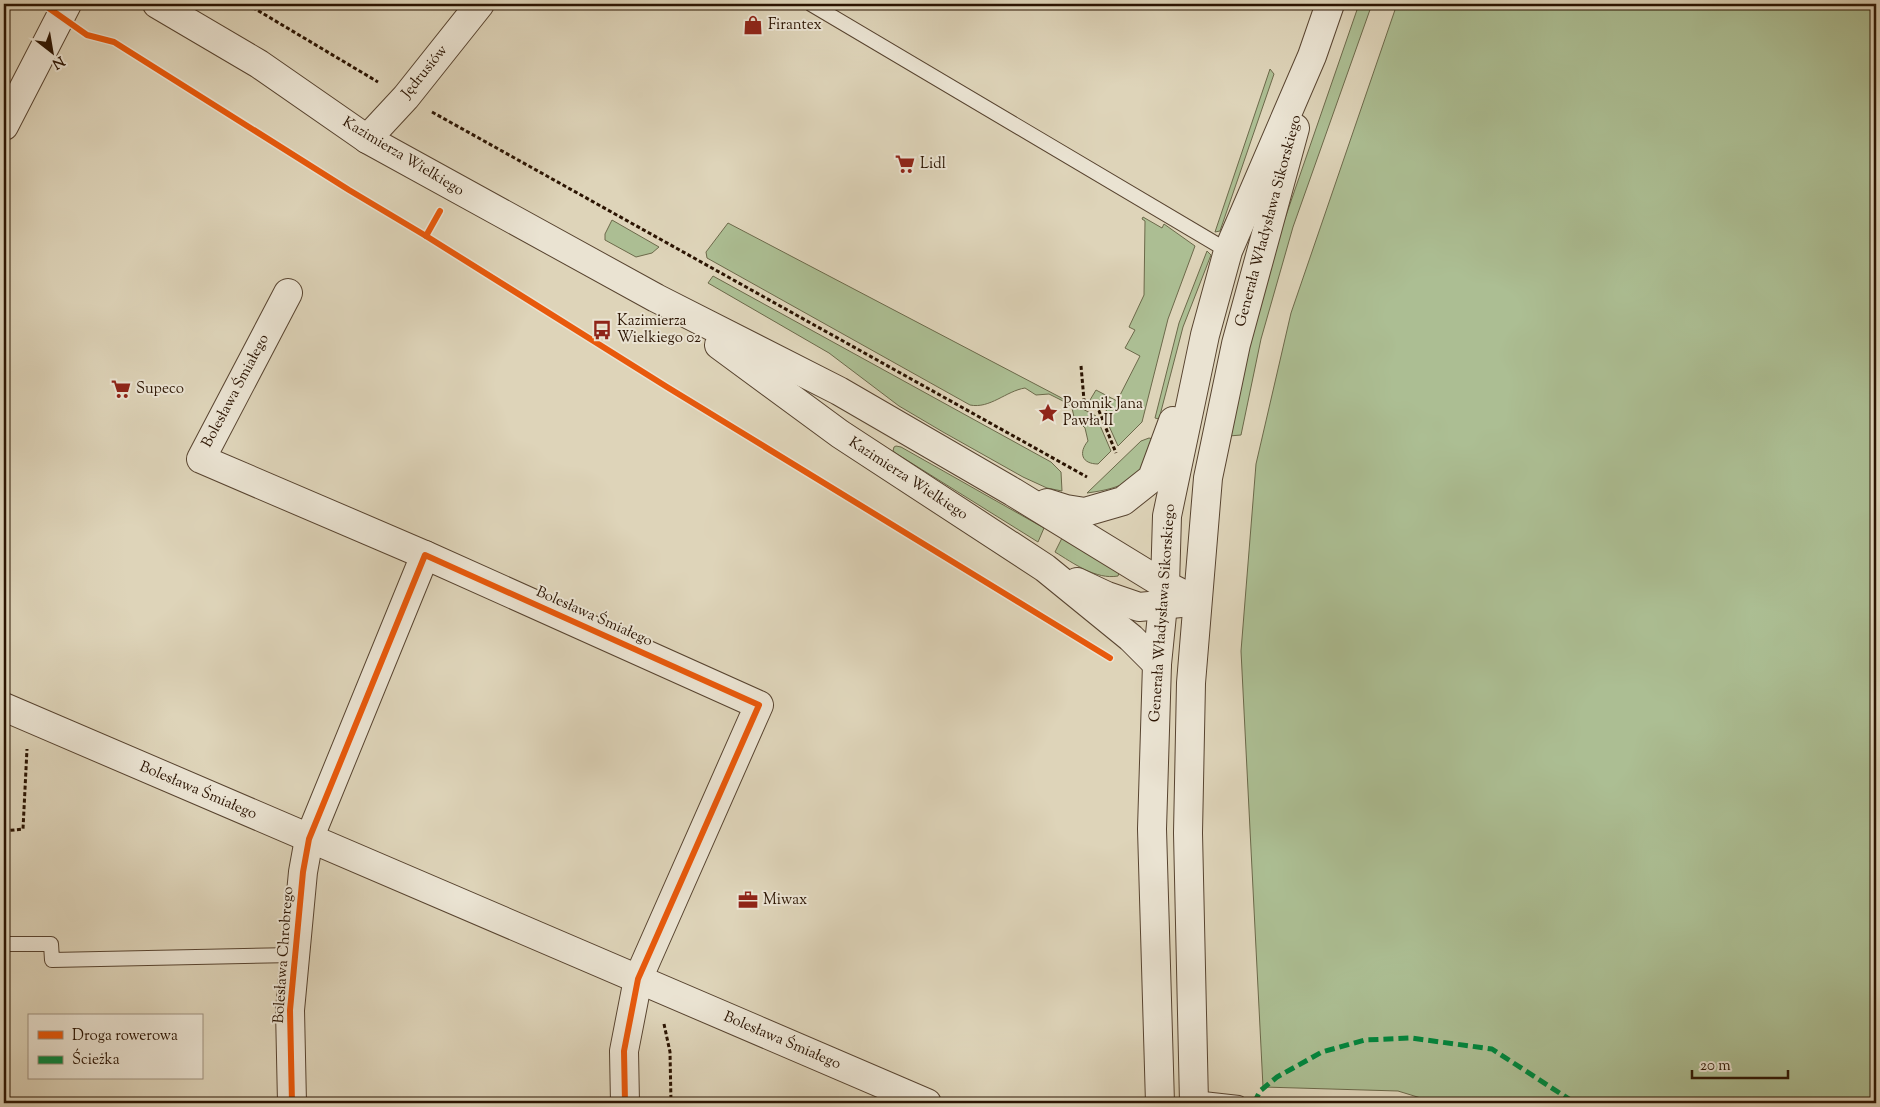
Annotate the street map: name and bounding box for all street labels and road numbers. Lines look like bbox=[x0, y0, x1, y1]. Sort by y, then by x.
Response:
street label: Jędrusiów bbox=[396, 41, 453, 104]
street label: Kazimierza Wielkiego bbox=[338, 112, 468, 202]
street label: Generała Władysława Sikorskiego bbox=[1231, 113, 1307, 329]
street label: Bolesława Śmiałego bbox=[195, 330, 275, 451]
street label: Kazimierza Wielkiego bbox=[844, 432, 972, 526]
street label: Generała Władysława Sikorskiego bbox=[1145, 503, 1181, 723]
street label: Bolesława Śmiałego bbox=[532, 580, 657, 652]
street label: Bolesława Śmiałego bbox=[136, 755, 261, 825]
street label: Bolesława Chrobrego bbox=[269, 886, 299, 1024]
street label: Bolesława Śmiałego bbox=[720, 1005, 845, 1075]

